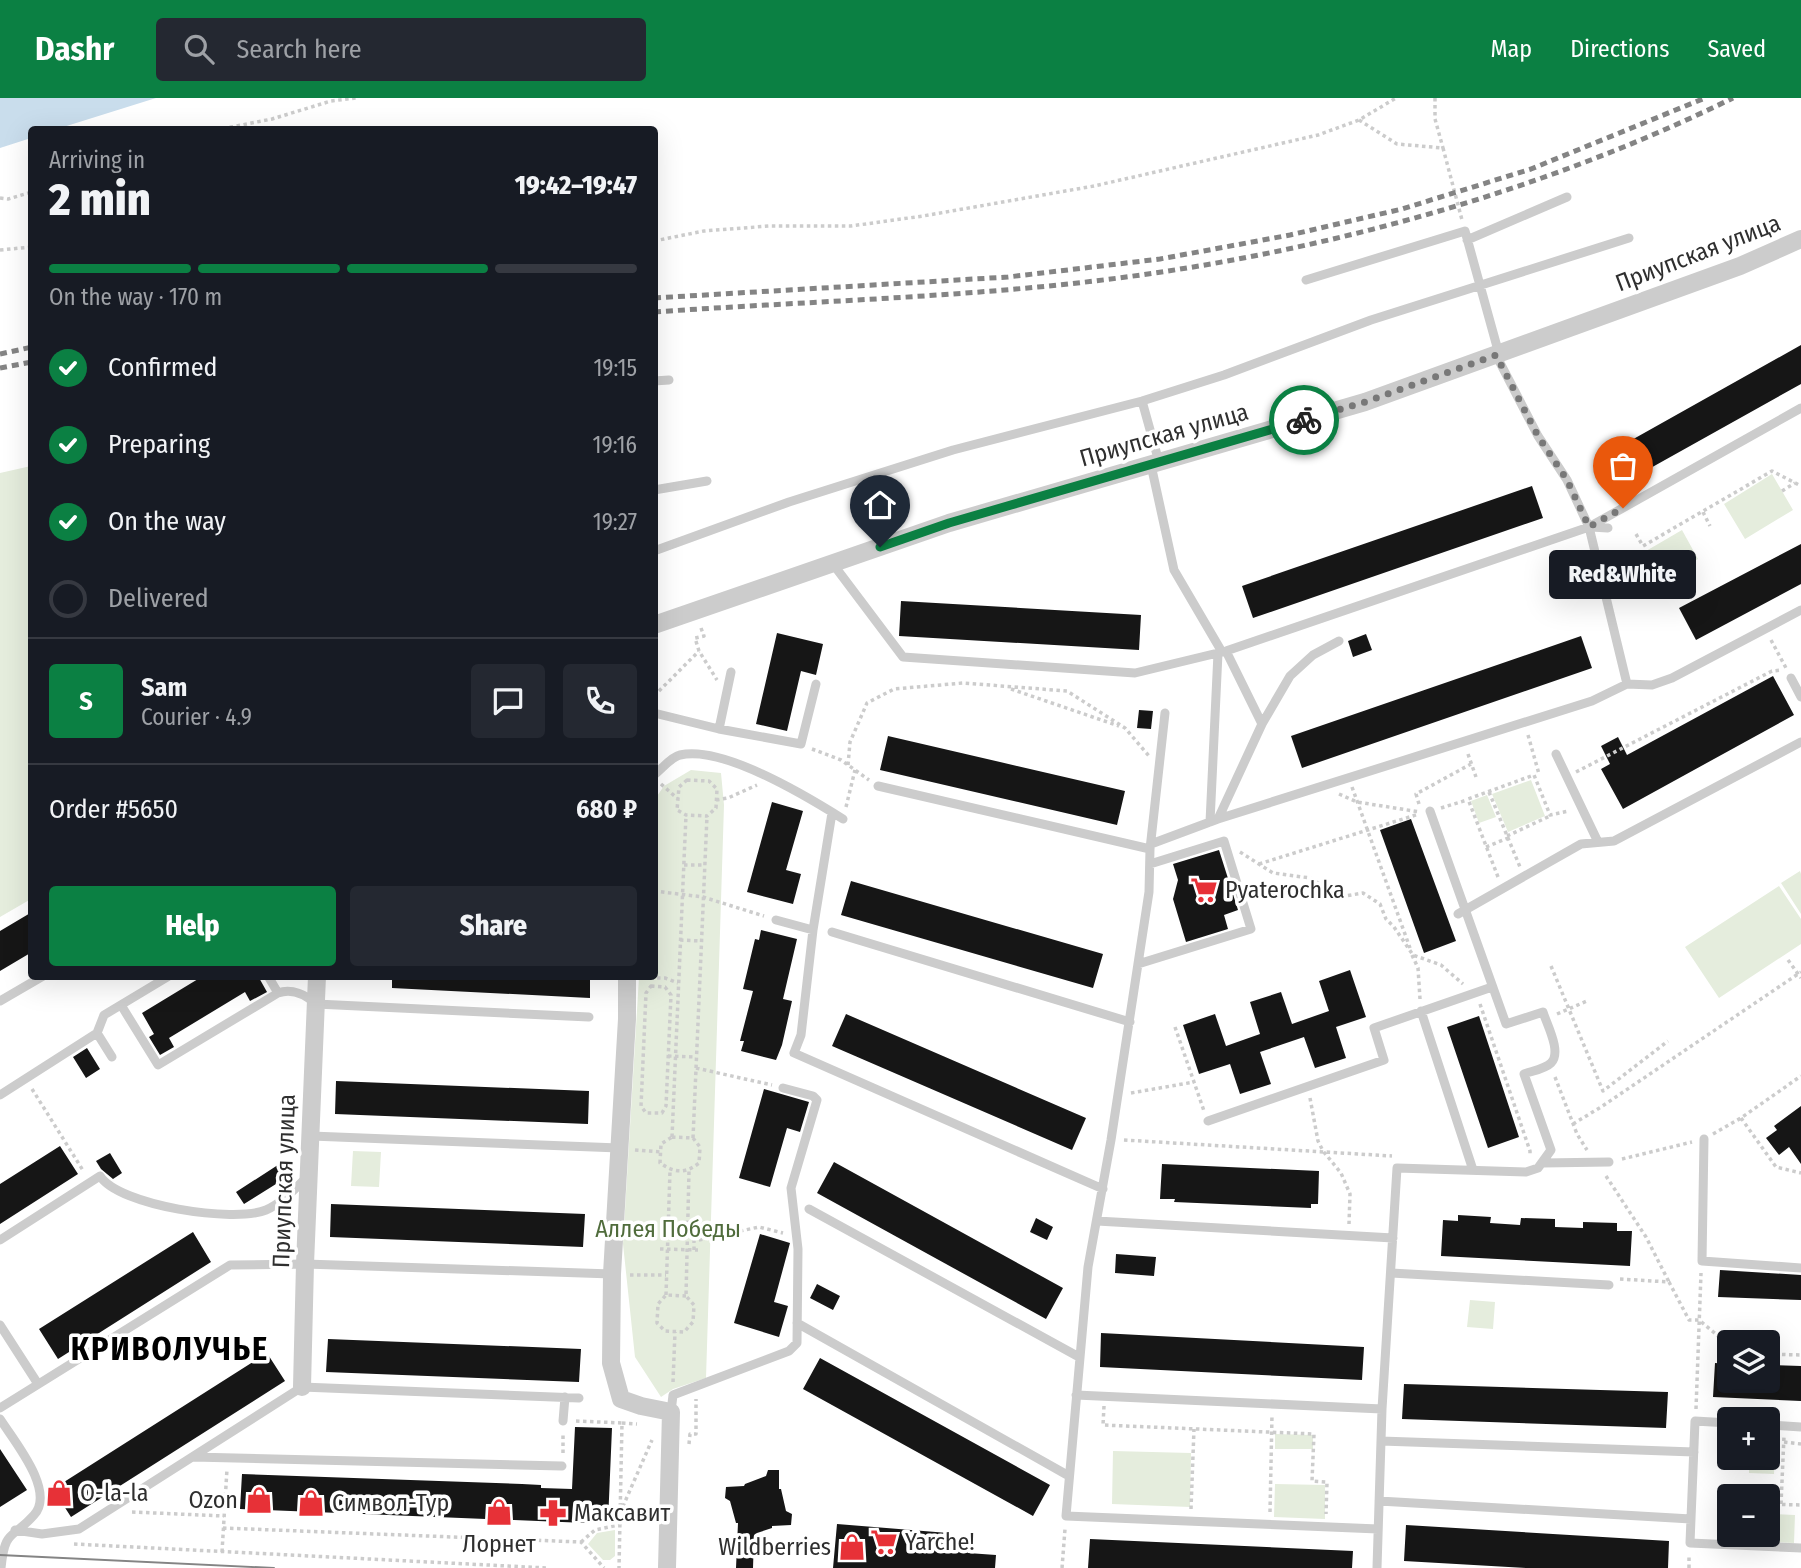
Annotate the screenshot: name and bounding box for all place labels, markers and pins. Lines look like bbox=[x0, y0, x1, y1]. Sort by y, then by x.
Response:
pin bbox=[1593, 436, 1653, 508]
pin bbox=[850, 475, 910, 547]
callout: Red&White bbox=[1550, 550, 1696, 599]
supermarket icon: Pyaterochka bbox=[1189, 875, 1219, 905]
place label: Pyaterochka bbox=[1225, 876, 1345, 904]
shop icon: O-la-la bbox=[44, 1478, 74, 1508]
place label: O-la-la bbox=[80, 1479, 149, 1507]
shop icon: Ozon bbox=[244, 1485, 274, 1515]
place label: Ozon bbox=[189, 1486, 238, 1514]
shop icon: Символ-Тур bbox=[296, 1488, 326, 1518]
place label: Символ-Тур bbox=[332, 1489, 449, 1517]
shop icon: Лорнет bbox=[484, 1497, 514, 1527]
pharmacy icon: Максавит bbox=[538, 1498, 568, 1528]
place label: Максавит bbox=[574, 1499, 671, 1527]
supermarket icon: Yarche! bbox=[869, 1527, 899, 1557]
place label: Yarche! bbox=[905, 1528, 975, 1556]
place label: Лорнет bbox=[462, 1530, 536, 1558]
shop icon: Wildberries bbox=[837, 1532, 867, 1562]
place label: Wildberries bbox=[718, 1533, 831, 1561]

